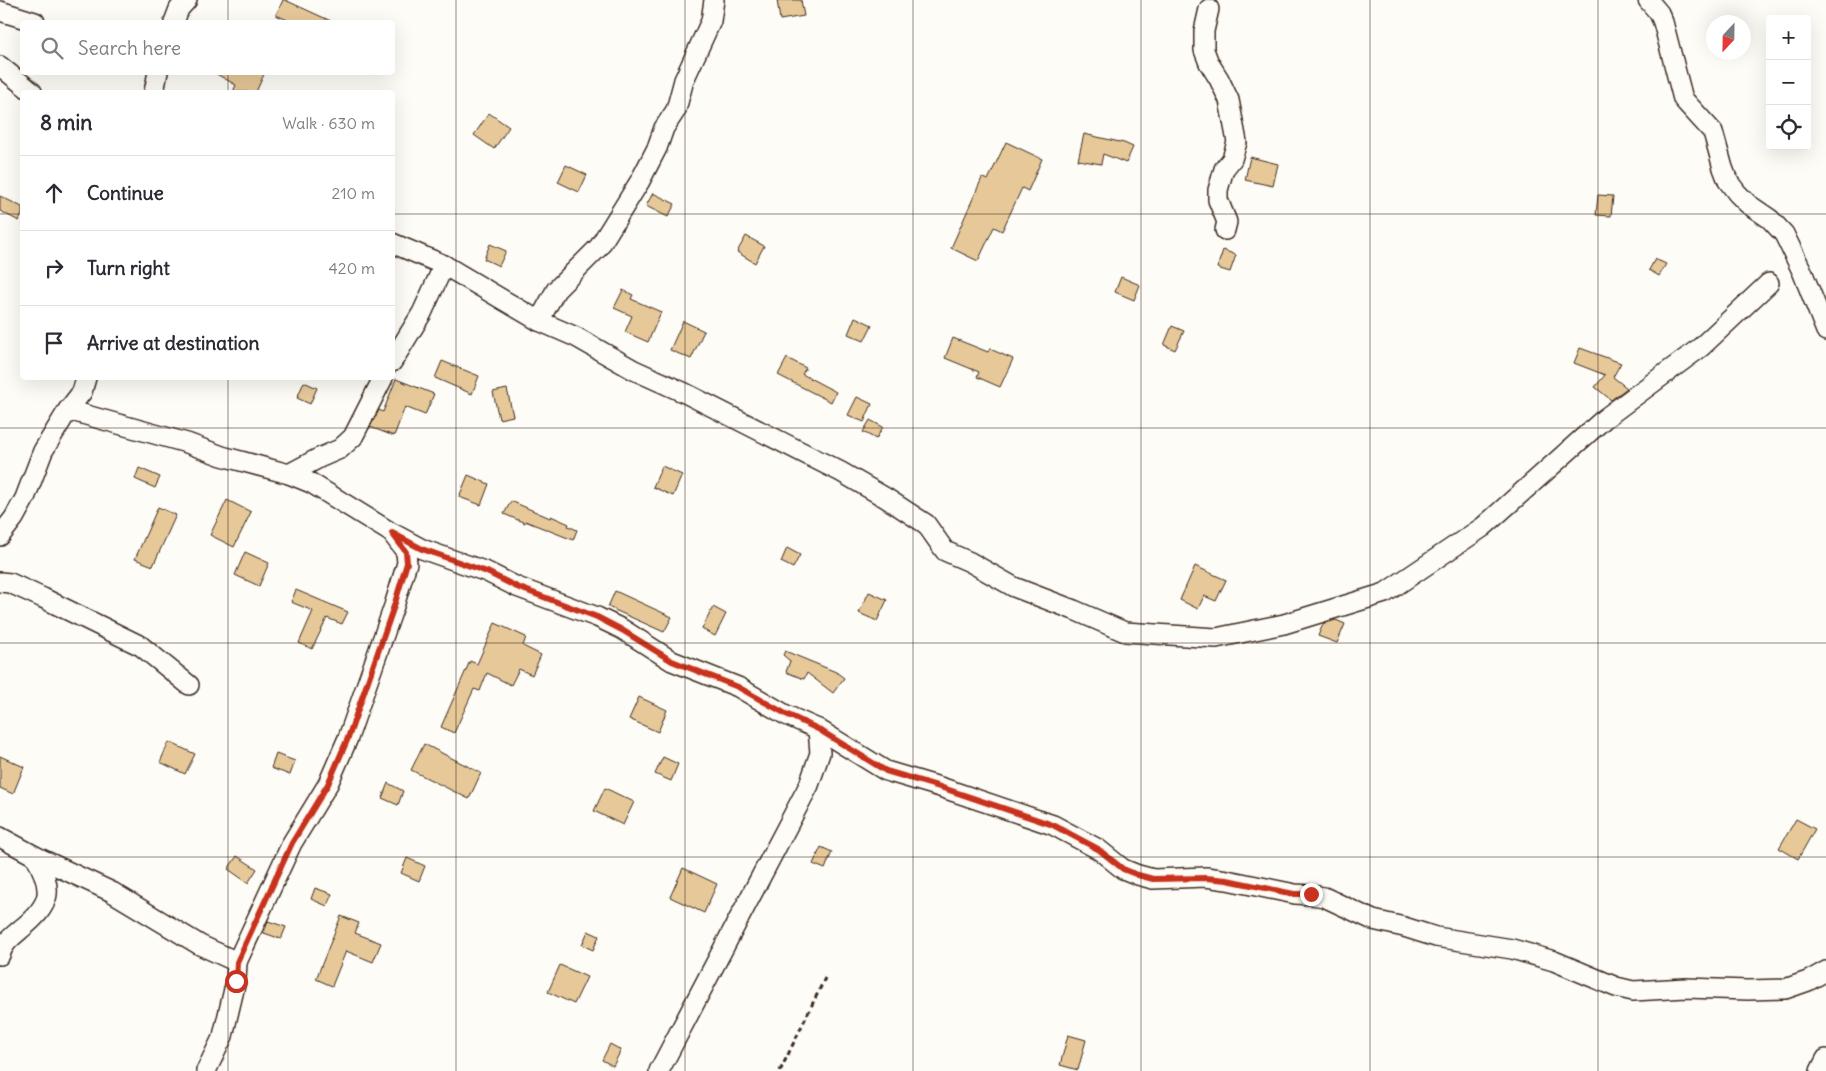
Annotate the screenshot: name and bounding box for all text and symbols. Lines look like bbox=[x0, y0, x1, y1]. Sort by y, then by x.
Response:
north arrow bbox=[1706, 15, 1751, 60]
map controls bbox=[1766, 15, 1811, 150]
button: + bbox=[1766, 15, 1811, 60]
search box bbox=[20, 20, 395, 75]
icon: search bbox=[38, 34, 66, 62]
text: Search here bbox=[78, 36, 181, 60]
button: − bbox=[1766, 60, 1811, 105]
button: locate bbox=[1766, 105, 1811, 150]
text: 8 min bbox=[40, 109, 92, 136]
text: Walk · 630 m bbox=[282, 113, 375, 133]
icon: ahead bbox=[40, 179, 68, 207]
text: Continue bbox=[87, 181, 164, 205]
text: 210 m bbox=[332, 183, 375, 203]
icon: right bbox=[40, 254, 68, 282]
text: Turn right bbox=[87, 256, 170, 280]
text: 420 m bbox=[329, 258, 375, 278]
icon: arrive bbox=[40, 329, 68, 357]
text: Arrive at destination bbox=[87, 331, 260, 355]
route end bbox=[1300, 883, 1323, 906]
route start bbox=[225, 970, 248, 993]

